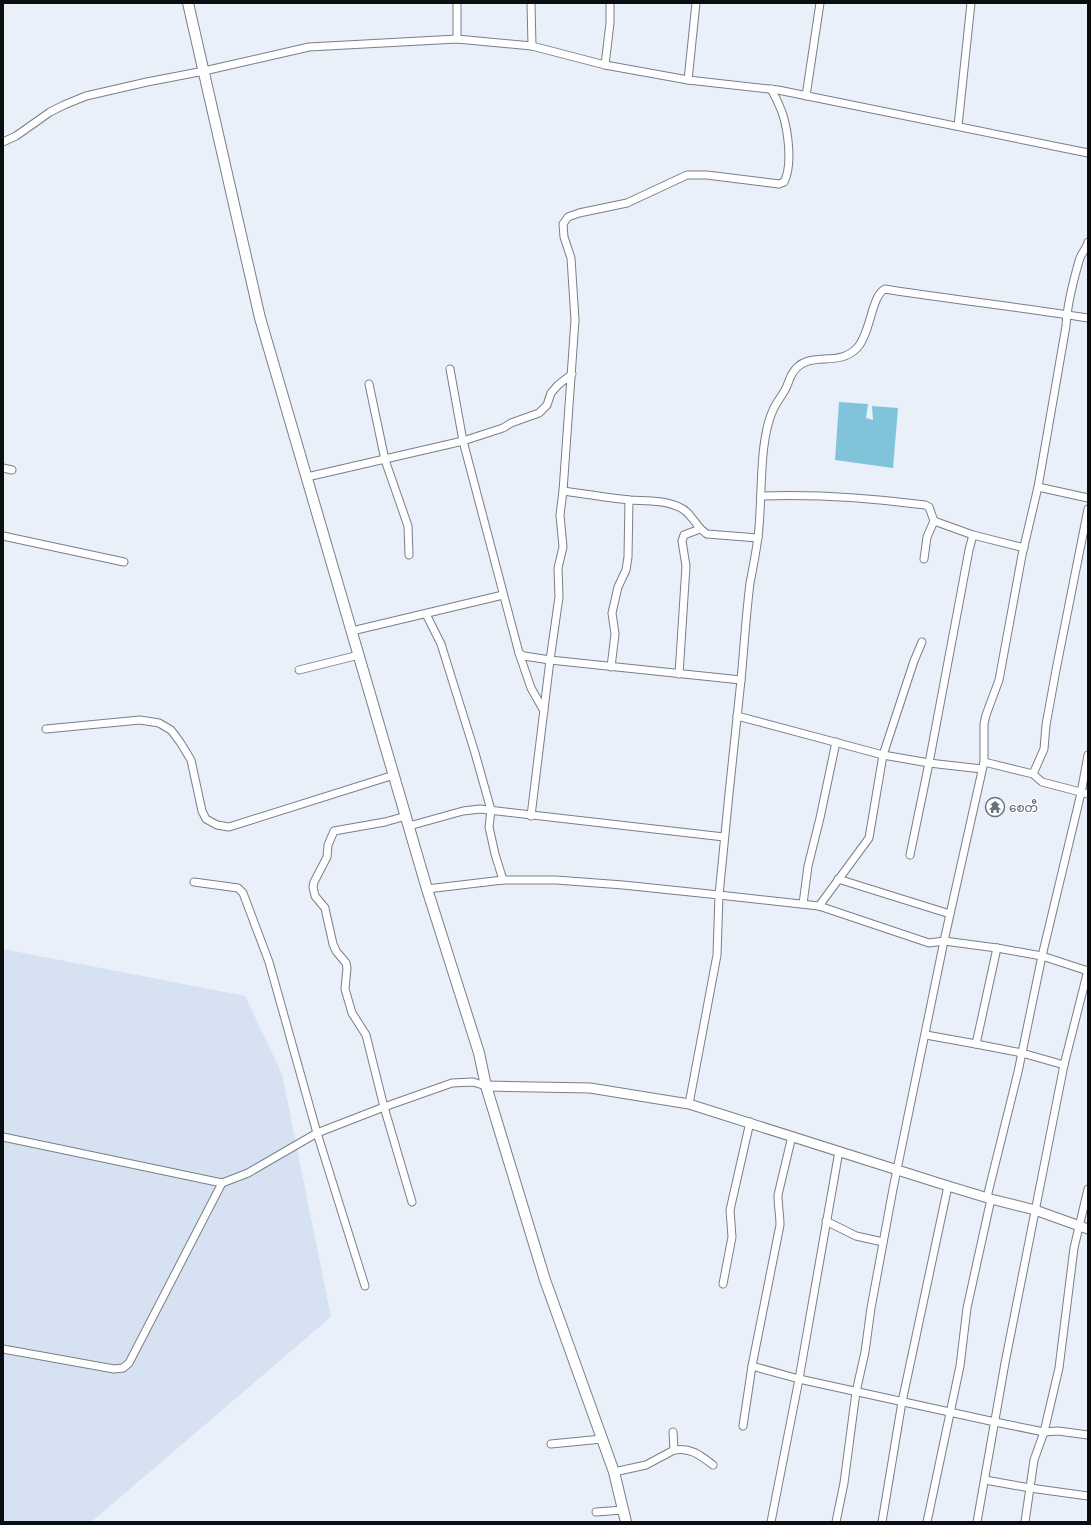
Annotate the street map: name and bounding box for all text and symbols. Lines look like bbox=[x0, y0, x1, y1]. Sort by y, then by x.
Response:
temple icon: စေတီ bbox=[984, 796, 1006, 818]
place label: စေတီ bbox=[1009, 799, 1038, 815]

